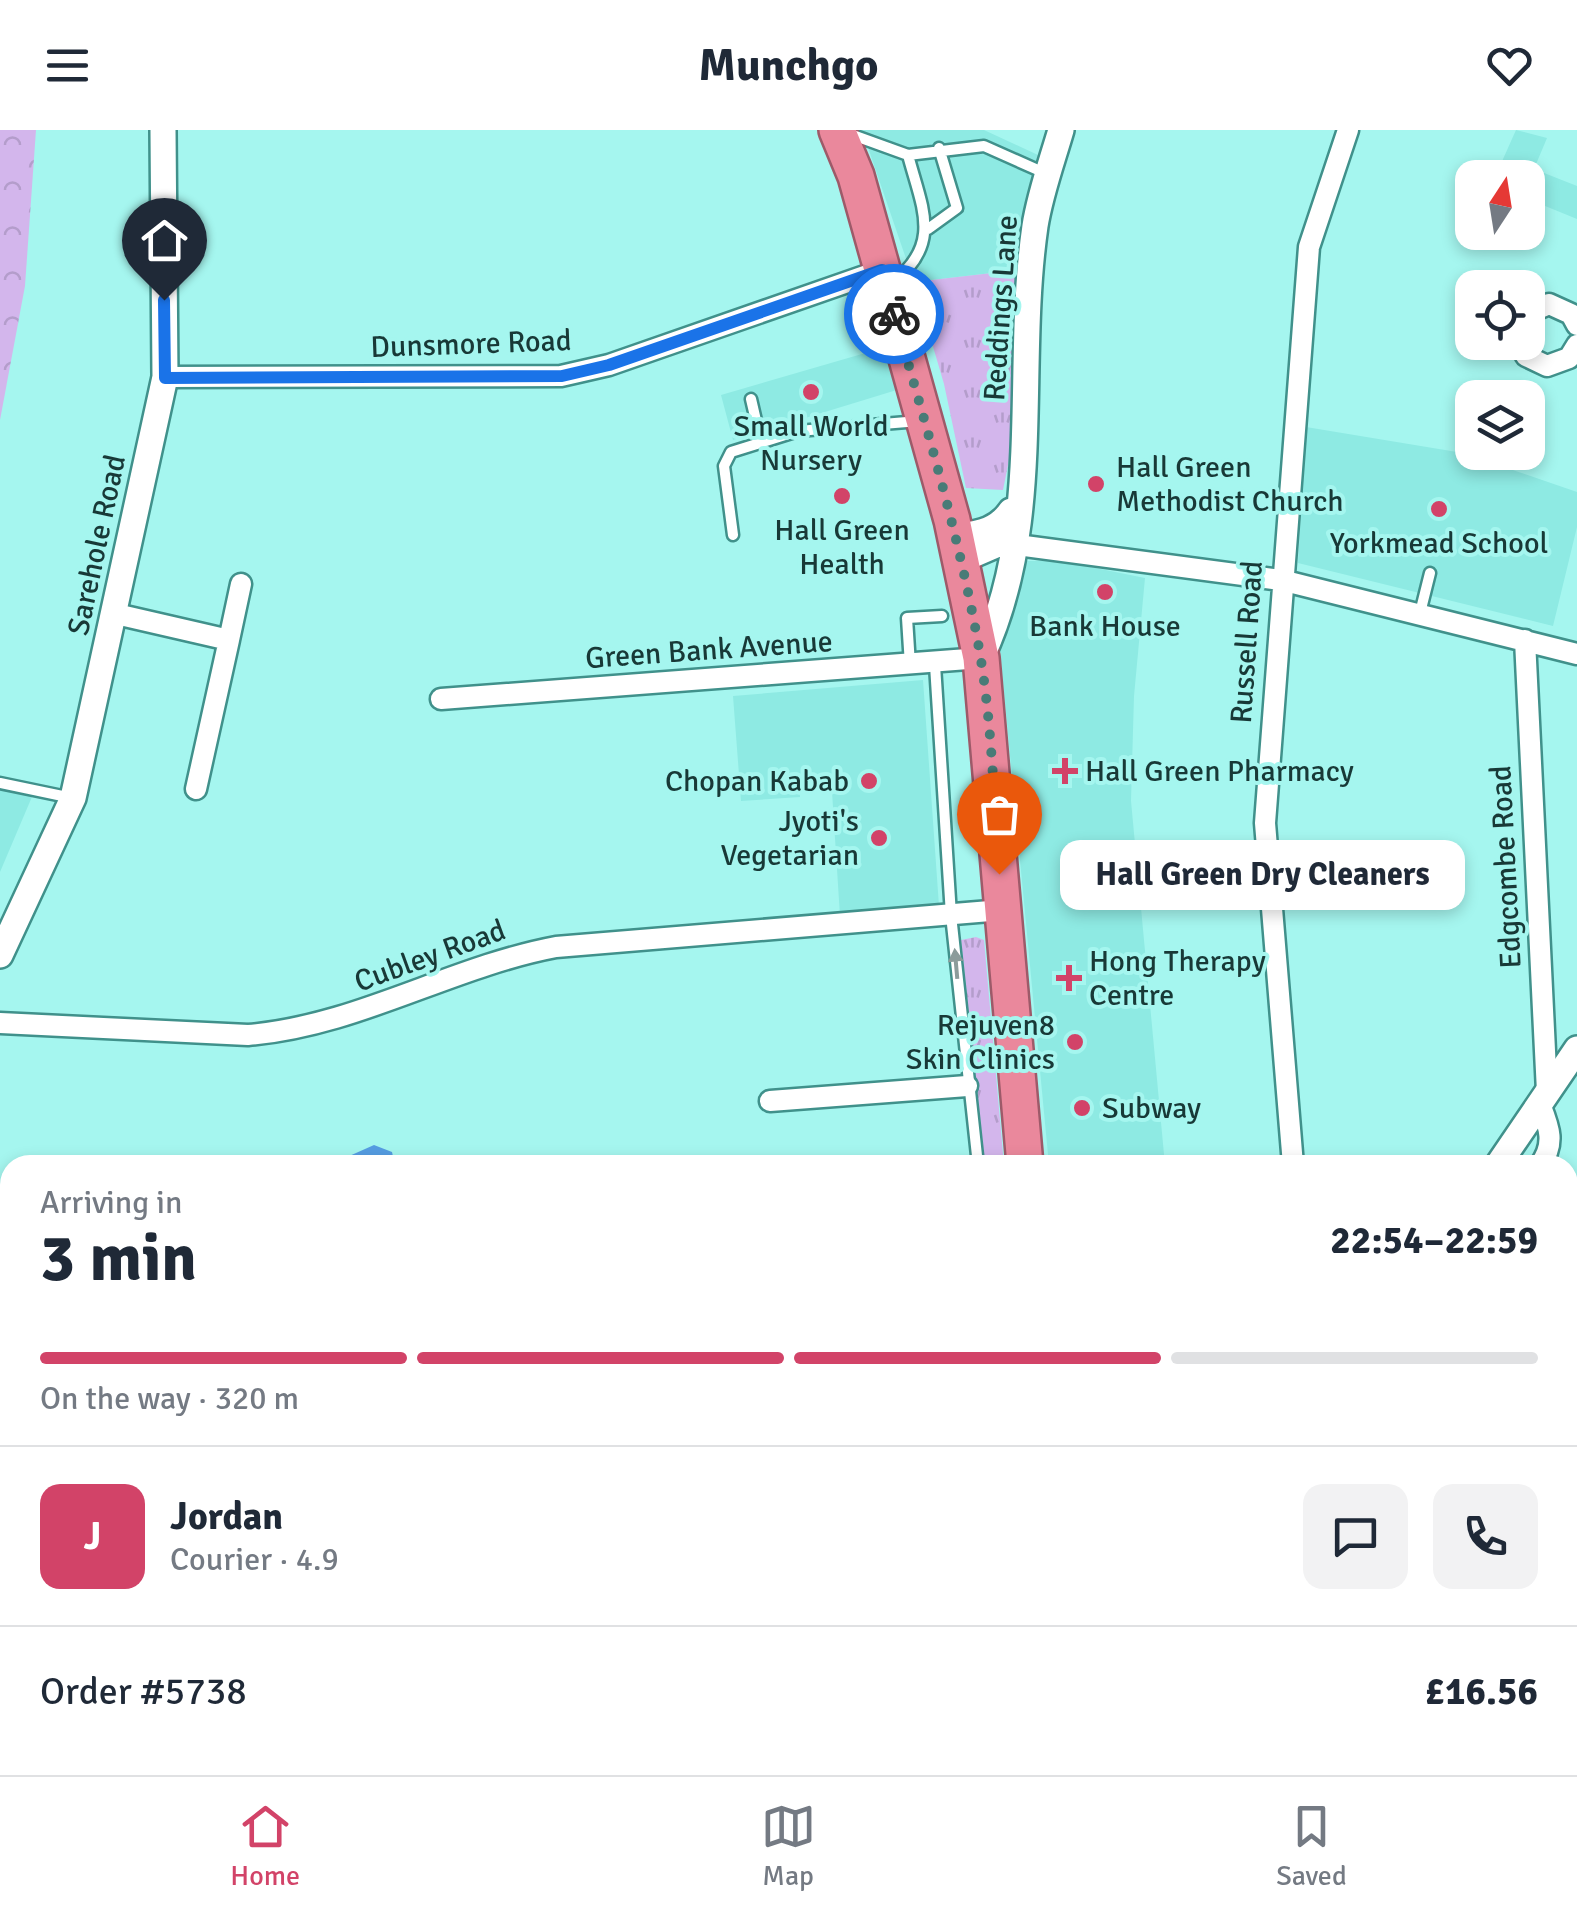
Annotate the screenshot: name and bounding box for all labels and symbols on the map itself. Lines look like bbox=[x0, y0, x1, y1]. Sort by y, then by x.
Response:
north arrow bbox=[1455, 160, 1545, 250]
pin bbox=[122, 198, 207, 301]
street label: Reddings Lane bbox=[976, 214, 1026, 402]
courier bbox=[844, 264, 944, 364]
street label: Dunsmore Road bbox=[370, 322, 572, 366]
marker: Small World Nursery bbox=[800, 381, 822, 403]
place label: Small World Nursery bbox=[733, 408, 889, 479]
place label: Hall Green Methodist Church bbox=[1116, 449, 1344, 520]
street label: Sarehole Road bbox=[60, 451, 134, 639]
marker: Hall Green Methodist Church bbox=[1085, 473, 1107, 495]
marker: Hall Green Health bbox=[831, 485, 853, 507]
marker: Yorkmead School bbox=[1428, 498, 1450, 520]
place label: Hall Green Health bbox=[774, 512, 910, 583]
place label: Yorkmead School bbox=[1330, 525, 1548, 562]
street label: Russell Road bbox=[1223, 559, 1271, 725]
marker: Bank House bbox=[1094, 581, 1116, 603]
place label: Bank House bbox=[1029, 608, 1181, 645]
street label: Green Bank Avenue bbox=[584, 623, 834, 677]
place label: Hall Green Pharmacy bbox=[1085, 753, 1354, 790]
marker: Hall Green Pharmacy bbox=[1054, 760, 1076, 782]
place label: Chopan Kabab bbox=[665, 763, 849, 800]
street label: Edgcombe Road bbox=[1482, 764, 1530, 970]
marker: Chopan Kabab bbox=[858, 770, 880, 792]
pin bbox=[957, 772, 1042, 875]
place label: Jyoti's Vegetarian bbox=[720, 803, 859, 874]
marker: Jyoti's Vegetarian bbox=[868, 827, 890, 849]
callout: Hall Green Dry Cleaners bbox=[1059, 839, 1464, 909]
street label: Cubley Road bbox=[349, 912, 511, 1000]
place label: Hong Therapy Centre bbox=[1089, 943, 1266, 1014]
one-way arrow bbox=[947, 947, 963, 979]
marker: Hong Therapy Centre bbox=[1058, 967, 1080, 989]
place label: Rejuven8 Skin Clinics bbox=[906, 1007, 1055, 1078]
marker: Rejuven8 Skin Clinics bbox=[1064, 1031, 1086, 1053]
place label: Subway bbox=[1102, 1090, 1201, 1127]
marker: Subway bbox=[1071, 1097, 1093, 1119]

